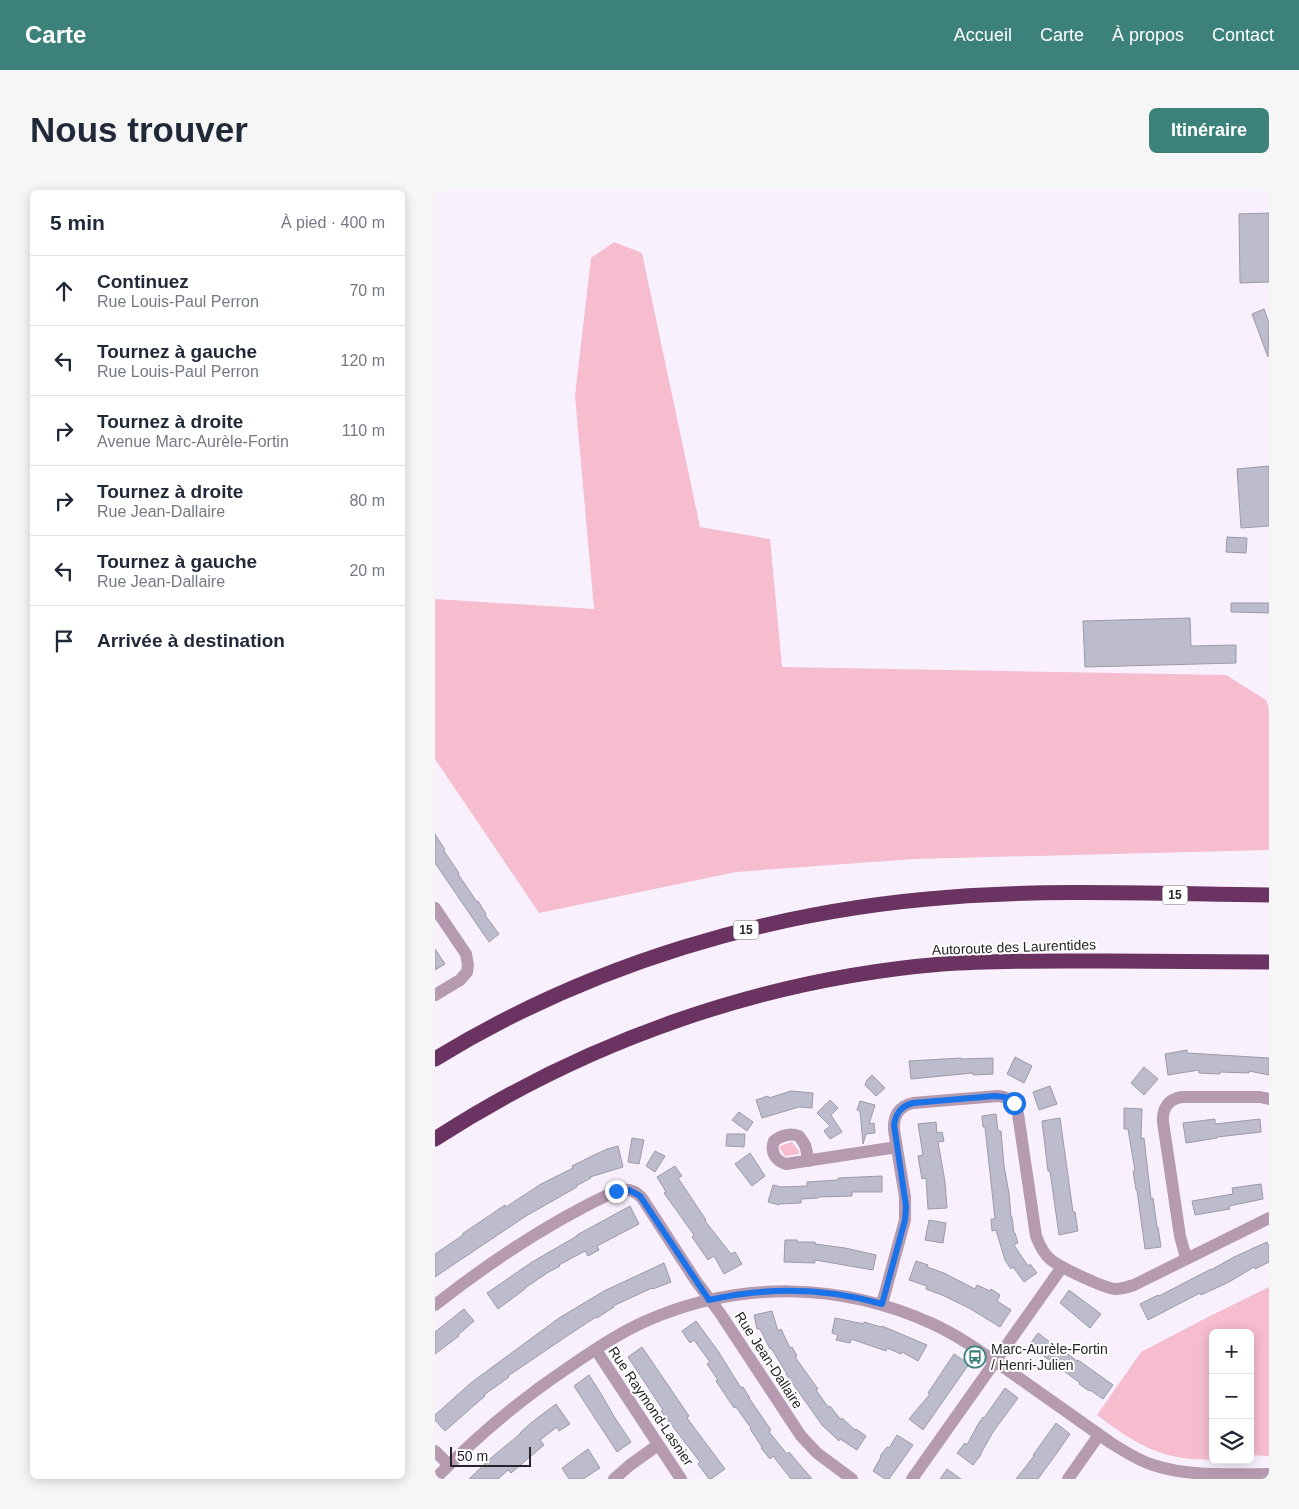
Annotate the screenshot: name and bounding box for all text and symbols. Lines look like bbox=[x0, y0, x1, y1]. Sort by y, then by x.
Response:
text: Carte bbox=[25, 21, 86, 48]
text: Accueil bbox=[954, 25, 1012, 45]
text: Carte bbox=[1040, 25, 1084, 45]
text: À propos bbox=[1112, 25, 1184, 45]
text: Contact bbox=[1212, 25, 1274, 45]
button: Itinéraire bbox=[1149, 108, 1269, 153]
text: Nous trouver bbox=[30, 110, 248, 149]
text: 5 min bbox=[50, 211, 105, 234]
text: À pied · 400 m bbox=[281, 214, 385, 231]
text: Continuez bbox=[97, 271, 189, 292]
icon: ahead bbox=[50, 277, 78, 305]
text: 70 m bbox=[349, 282, 385, 299]
text: Rue Louis-Paul Perron bbox=[97, 293, 259, 310]
text: Tournez à gauche bbox=[97, 341, 257, 362]
icon: left bbox=[50, 347, 78, 375]
text: 120 m bbox=[341, 352, 385, 369]
text: Rue Louis-Paul Perron bbox=[97, 363, 259, 380]
text: Tournez à droite bbox=[97, 411, 243, 432]
icon: right bbox=[50, 417, 78, 445]
text: 110 m bbox=[342, 422, 385, 439]
text: Avenue Marc-Aurèle-Fortin bbox=[97, 433, 289, 450]
text: Tournez à droite bbox=[97, 481, 243, 502]
icon: right bbox=[50, 487, 78, 515]
text: 80 m bbox=[349, 492, 385, 509]
text: Rue Jean-Dallaire bbox=[97, 503, 225, 520]
text: Tournez à gauche bbox=[97, 551, 257, 572]
icon: left bbox=[50, 557, 78, 585]
text: 20 m bbox=[349, 562, 385, 579]
text: Rue Jean-Dallaire bbox=[97, 573, 225, 590]
icon: arrive bbox=[50, 627, 78, 655]
text: Arrivée à destination bbox=[97, 630, 285, 651]
road number: 15 bbox=[1163, 886, 1187, 904]
road number: 15 bbox=[733, 920, 759, 940]
street label: Autoroute des Laurentides bbox=[932, 936, 1096, 958]
route start bbox=[1003, 1092, 1026, 1115]
route end bbox=[605, 1180, 628, 1203]
street label: Rue Jean-Dallaire bbox=[732, 1309, 806, 1412]
map controls bbox=[1209, 1329, 1254, 1464]
button: + bbox=[1209, 1329, 1254, 1374]
place label: Marc-Aurèle-Fortin / Henri-Julien bbox=[991, 1341, 1108, 1373]
street label: Rue Raymond-Lasnier bbox=[605, 1343, 697, 1469]
bus stop icon: Marc-Aurèle-Fortin / Henri-Julien bbox=[963, 1345, 987, 1369]
button: − bbox=[1209, 1374, 1254, 1419]
button: layers bbox=[1209, 1419, 1254, 1464]
scale bar bbox=[450, 1444, 531, 1467]
text: 50 m bbox=[457, 1448, 488, 1464]

